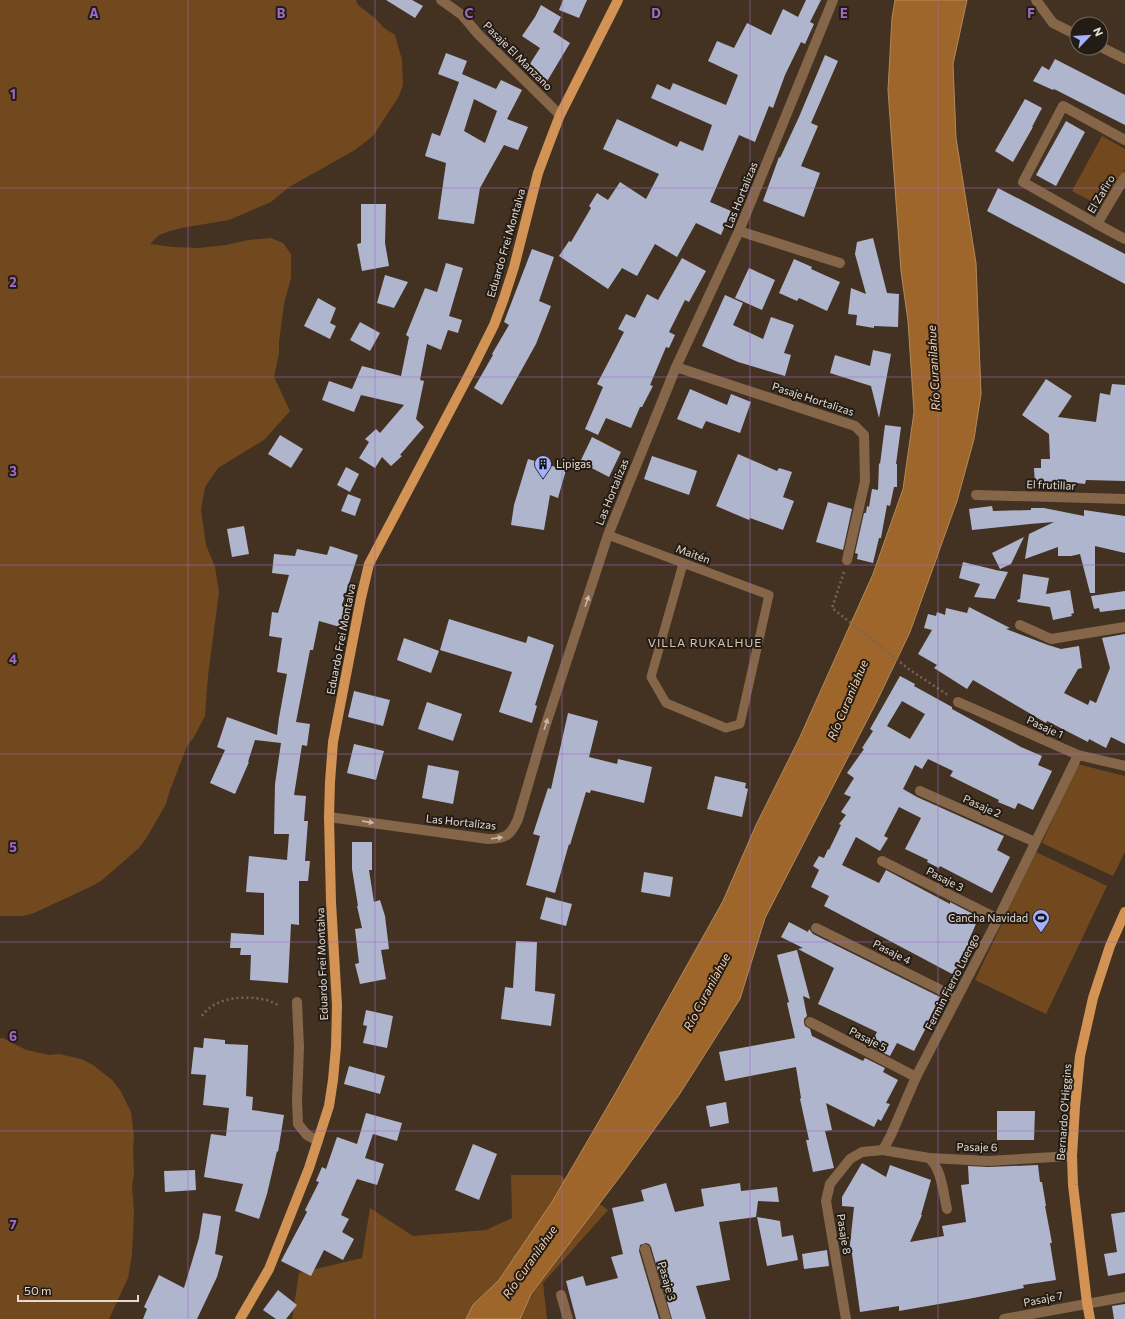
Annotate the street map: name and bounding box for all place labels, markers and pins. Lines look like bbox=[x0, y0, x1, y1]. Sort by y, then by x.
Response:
building icon: Lipigas bbox=[533, 454, 553, 479]
place label: Lipigas bbox=[556, 457, 591, 470]
sports icon: Cancha Navidad bbox=[1031, 908, 1051, 933]
place label: Cancha Navidad bbox=[948, 911, 1028, 924]

